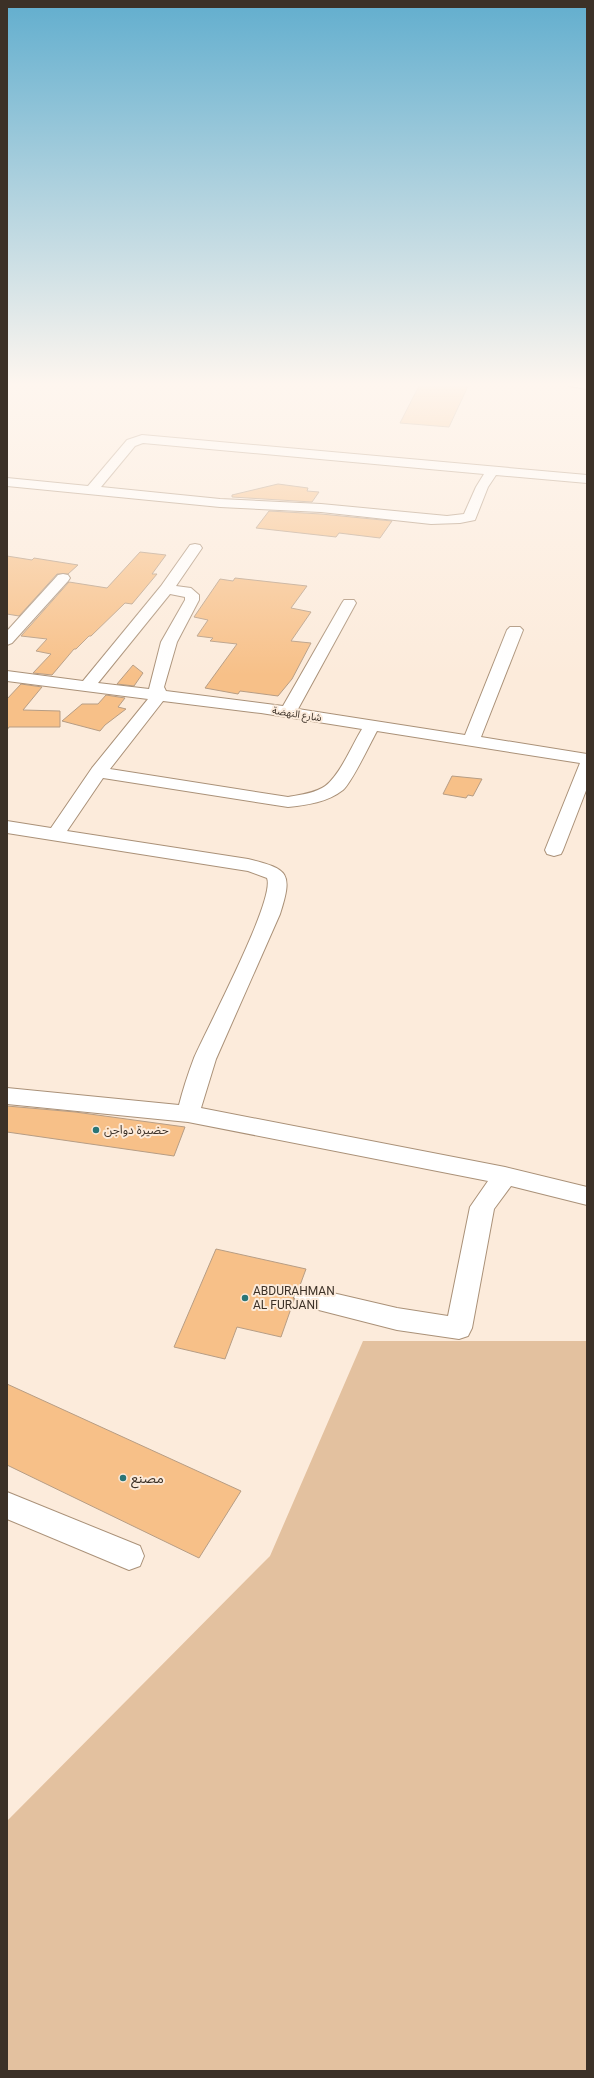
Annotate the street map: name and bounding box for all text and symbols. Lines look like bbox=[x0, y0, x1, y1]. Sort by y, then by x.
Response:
street label: شارع النهضة bbox=[271, 705, 323, 725]
place label: حضيرة دواجن bbox=[104, 1123, 169, 1137]
marker: حضيرة دواجن bbox=[91, 1125, 101, 1135]
place label: ABDURAHMAN AL FURJANI bbox=[253, 1284, 335, 1312]
marker: ABDURAHMAN AL FURJANI bbox=[240, 1293, 250, 1303]
place label: مصنع bbox=[131, 1470, 164, 1489]
marker: مصنع bbox=[118, 1473, 128, 1483]

